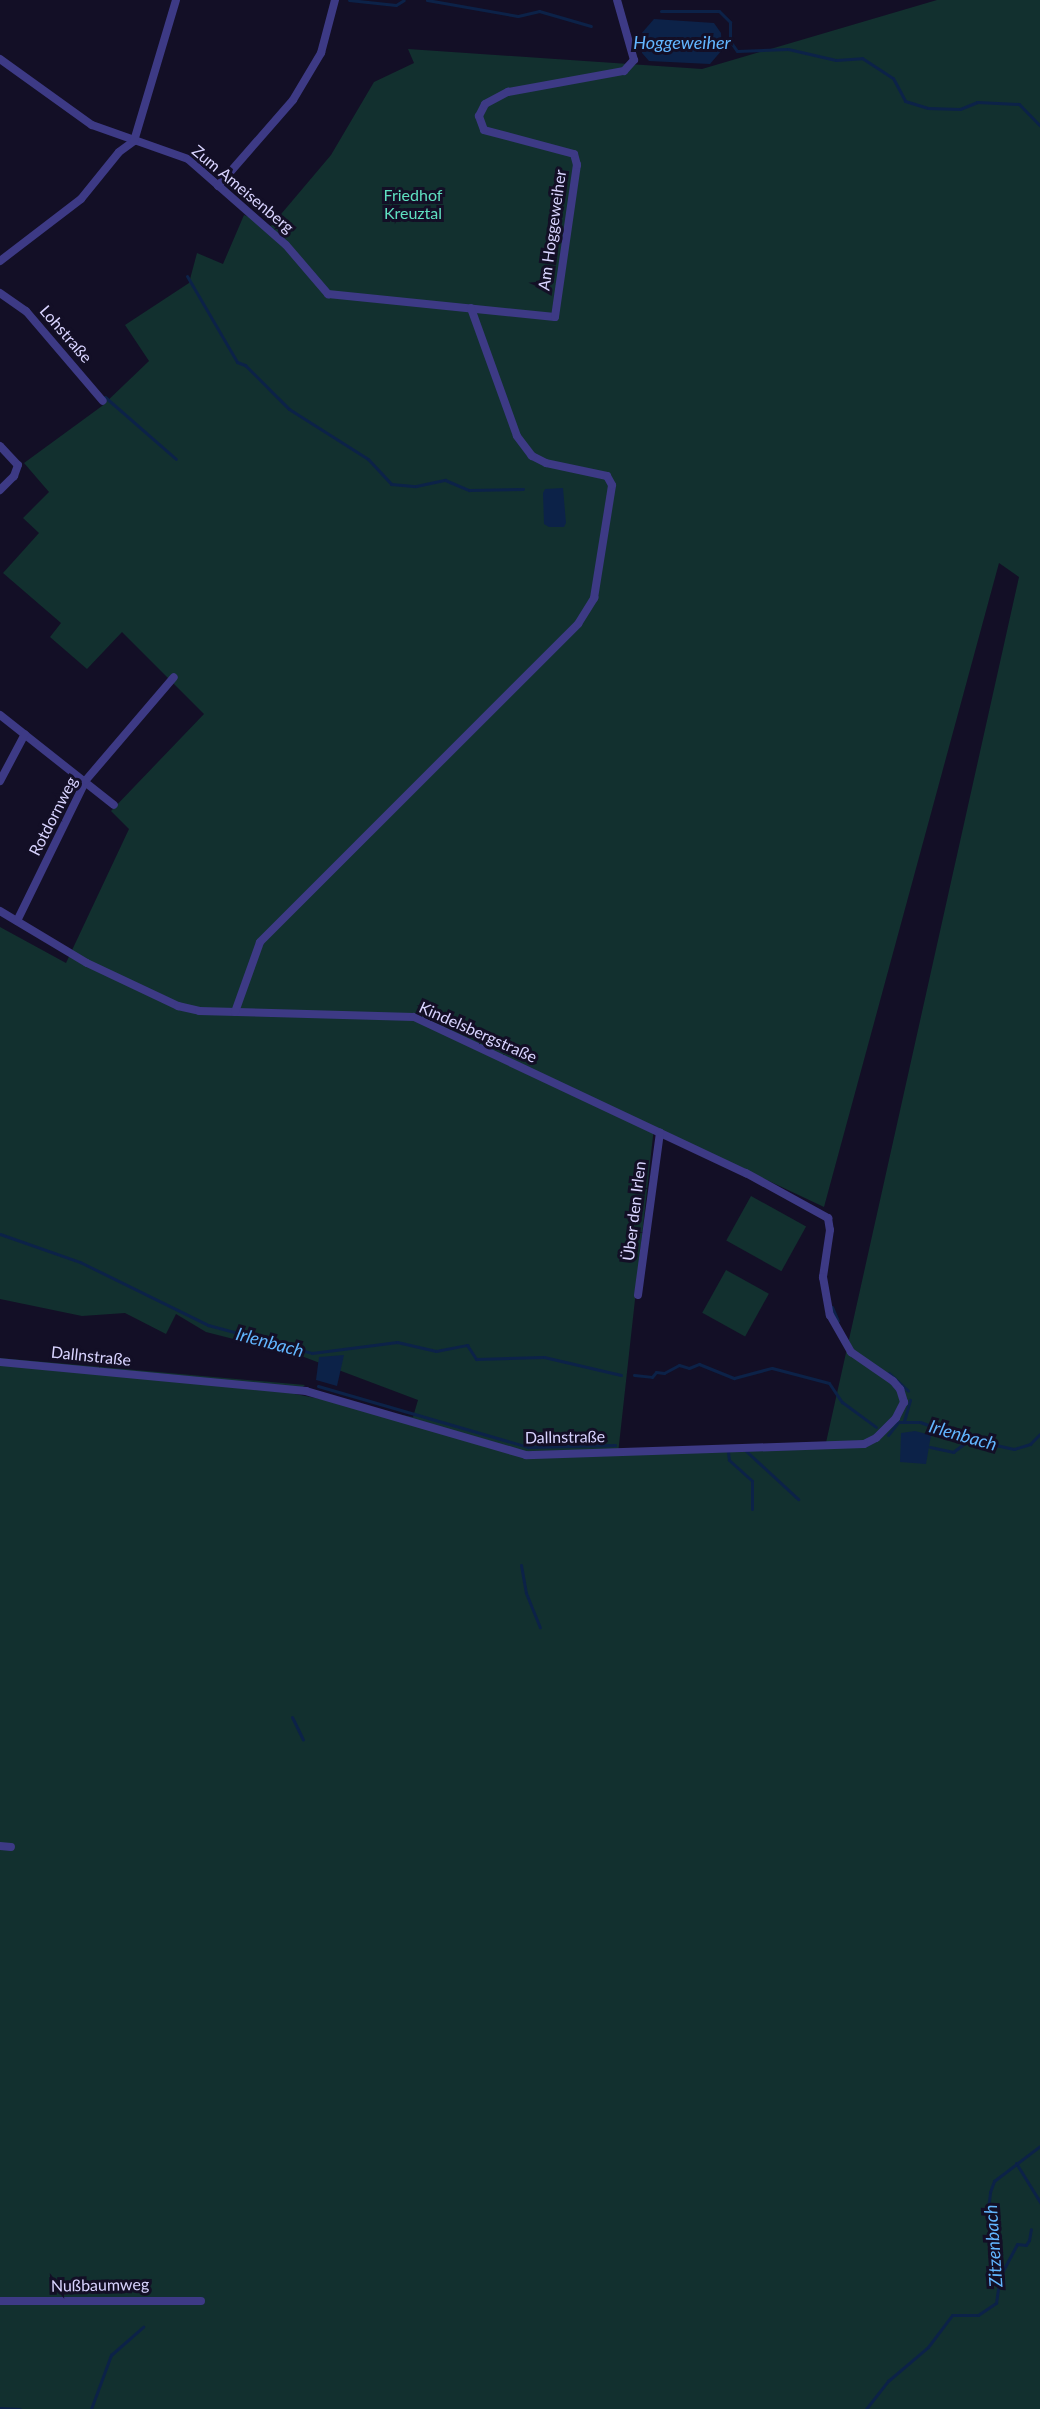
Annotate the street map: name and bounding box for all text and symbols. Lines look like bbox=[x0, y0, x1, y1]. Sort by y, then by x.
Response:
water label: Hoggeweiher bbox=[633, 31, 731, 53]
street label: Zum Ameisenberg bbox=[188, 141, 298, 237]
street label: Am Hoggeweiher bbox=[534, 168, 570, 292]
park label: Friedhof Kreuztal bbox=[384, 185, 442, 223]
street label: Lohstraße bbox=[36, 301, 96, 367]
street label: Rotdornweg bbox=[25, 773, 81, 859]
street label: Kindelsbergstraße bbox=[416, 997, 540, 1067]
street label: Über den Irlen bbox=[618, 1160, 650, 1262]
water label: Irlenbach bbox=[234, 1323, 306, 1361]
street label: Dallnstraße bbox=[50, 1342, 132, 1370]
water label: Irlenbach bbox=[927, 1415, 999, 1455]
street label: Dallnstraße bbox=[525, 1427, 605, 1447]
water label: Zitzenbach bbox=[979, 2204, 1007, 2288]
street label: Nußbaumweg bbox=[51, 2275, 149, 2295]

